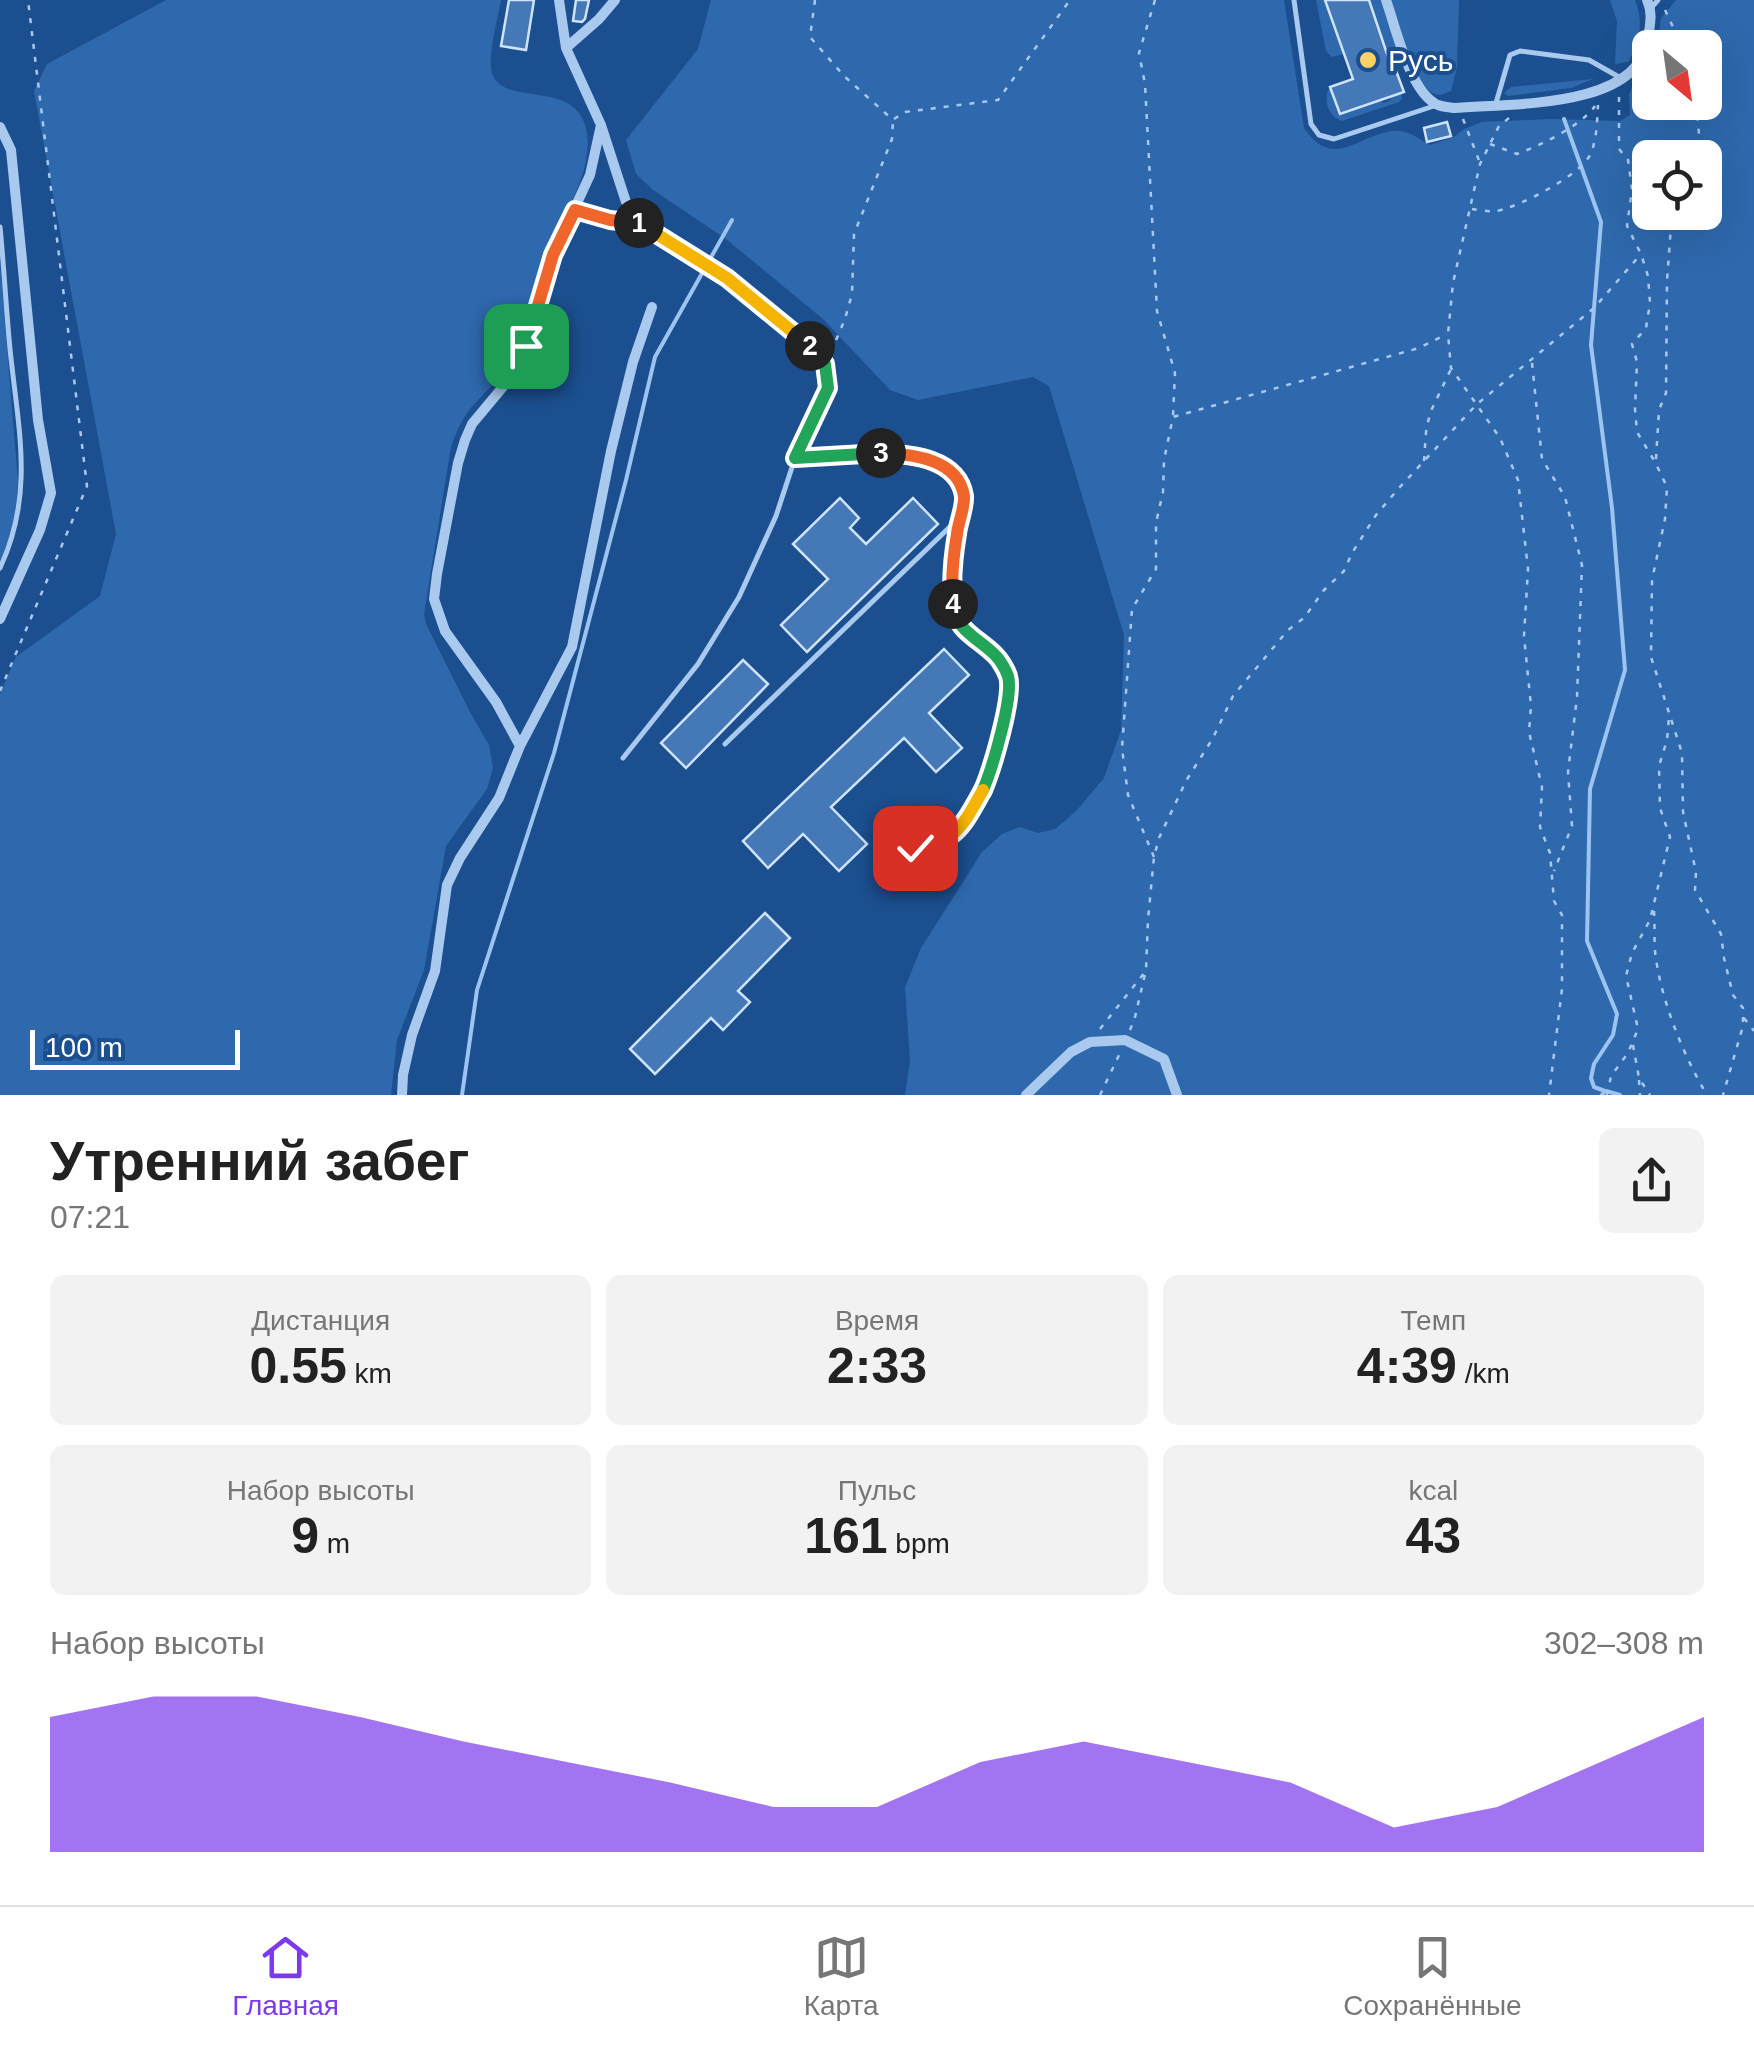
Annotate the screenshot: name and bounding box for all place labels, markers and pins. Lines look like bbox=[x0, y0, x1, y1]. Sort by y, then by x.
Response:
place label: Русь bbox=[1388, 44, 1453, 77]
marker: Русь bbox=[1357, 49, 1379, 71]
pin: 1 bbox=[614, 198, 664, 248]
pin bbox=[484, 304, 569, 389]
pin: 2 bbox=[785, 321, 835, 371]
pin: 3 bbox=[856, 428, 906, 478]
pin: 4 bbox=[928, 579, 978, 629]
pin bbox=[873, 806, 958, 891]

